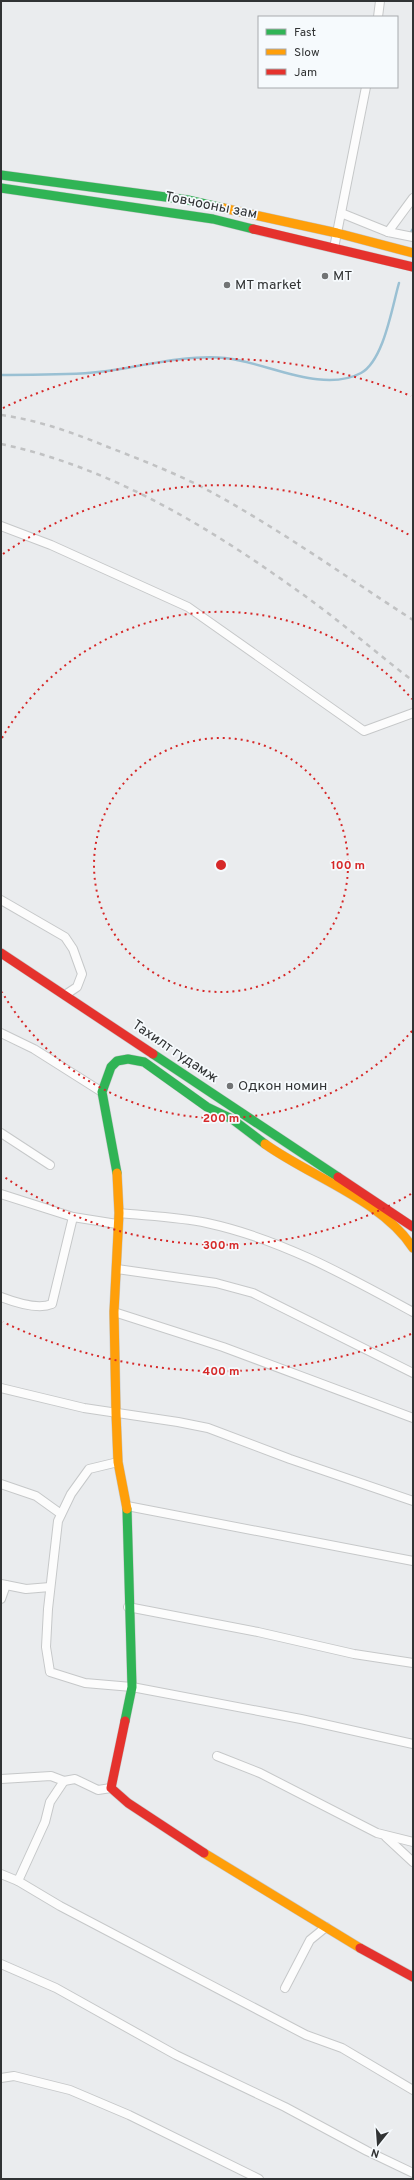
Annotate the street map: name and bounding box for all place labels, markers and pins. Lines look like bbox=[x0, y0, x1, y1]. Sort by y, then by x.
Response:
place label: МТ bbox=[333, 268, 352, 285]
marker: МТ bbox=[320, 271, 330, 281]
place label: MT market bbox=[235, 277, 302, 294]
marker: MT market bbox=[222, 280, 232, 290]
centre of rings bbox=[214, 858, 228, 872]
place label: Одкон номин bbox=[238, 1078, 327, 1095]
marker: Одкон номин bbox=[225, 1081, 235, 1091]

